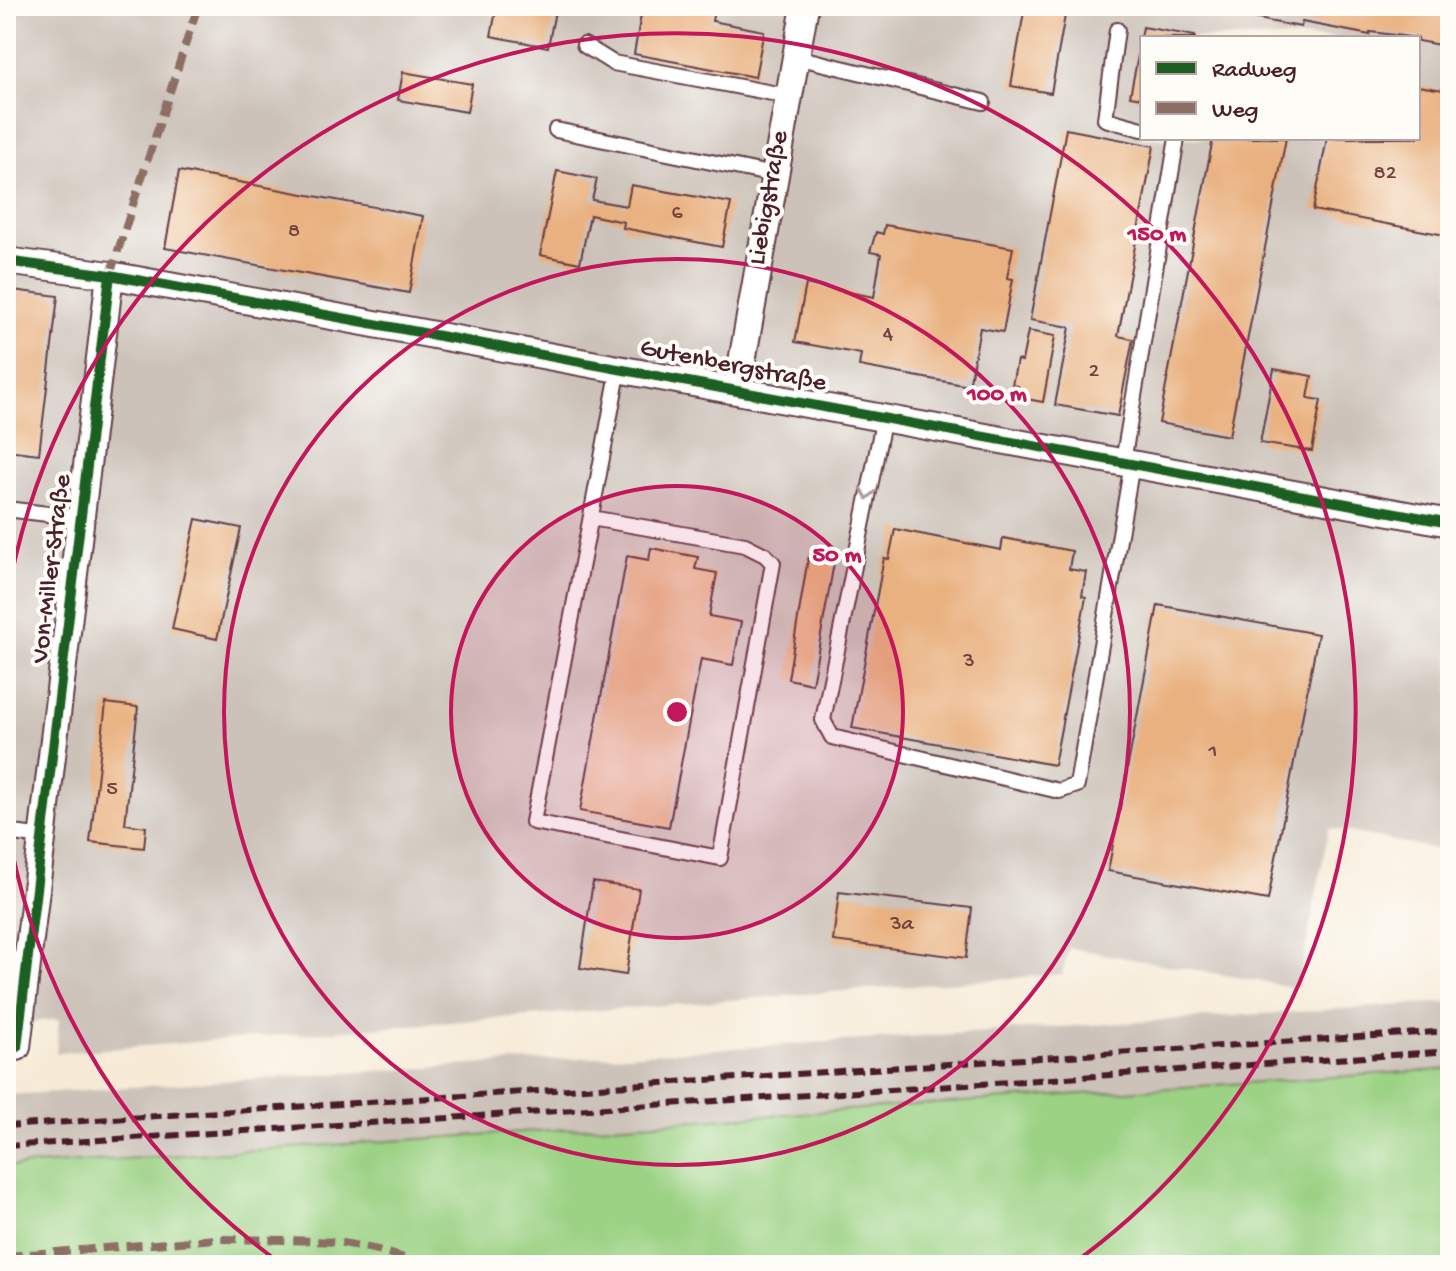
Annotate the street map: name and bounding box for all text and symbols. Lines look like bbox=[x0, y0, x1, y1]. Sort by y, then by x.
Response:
legend bbox=[1140, 36, 1420, 140]
text: Radweg bbox=[1212, 57, 1297, 86]
text: Weg bbox=[1212, 97, 1258, 126]
street label: Liebigstraße bbox=[743, 128, 797, 268]
house number: 82 bbox=[1374, 161, 1397, 187]
house number: 6 bbox=[671, 201, 683, 227]
house number: 8 bbox=[288, 219, 300, 245]
text: 150 m bbox=[1127, 221, 1186, 250]
house number: 4 bbox=[883, 322, 894, 348]
street label: Gutenbergstraße bbox=[637, 334, 829, 400]
house number: 2 bbox=[1089, 359, 1100, 385]
text: 100 m bbox=[966, 381, 1027, 410]
street label: Von-Miller-Straße bbox=[26, 472, 80, 666]
one-way arrow bbox=[861, 487, 878, 501]
text: 50 m bbox=[813, 542, 861, 571]
house number: 3 bbox=[962, 649, 975, 675]
centre of rings bbox=[663, 698, 691, 726]
house number: 1 bbox=[1208, 739, 1217, 765]
house number: 5 bbox=[106, 777, 118, 803]
house number: 3a bbox=[889, 912, 915, 938]

